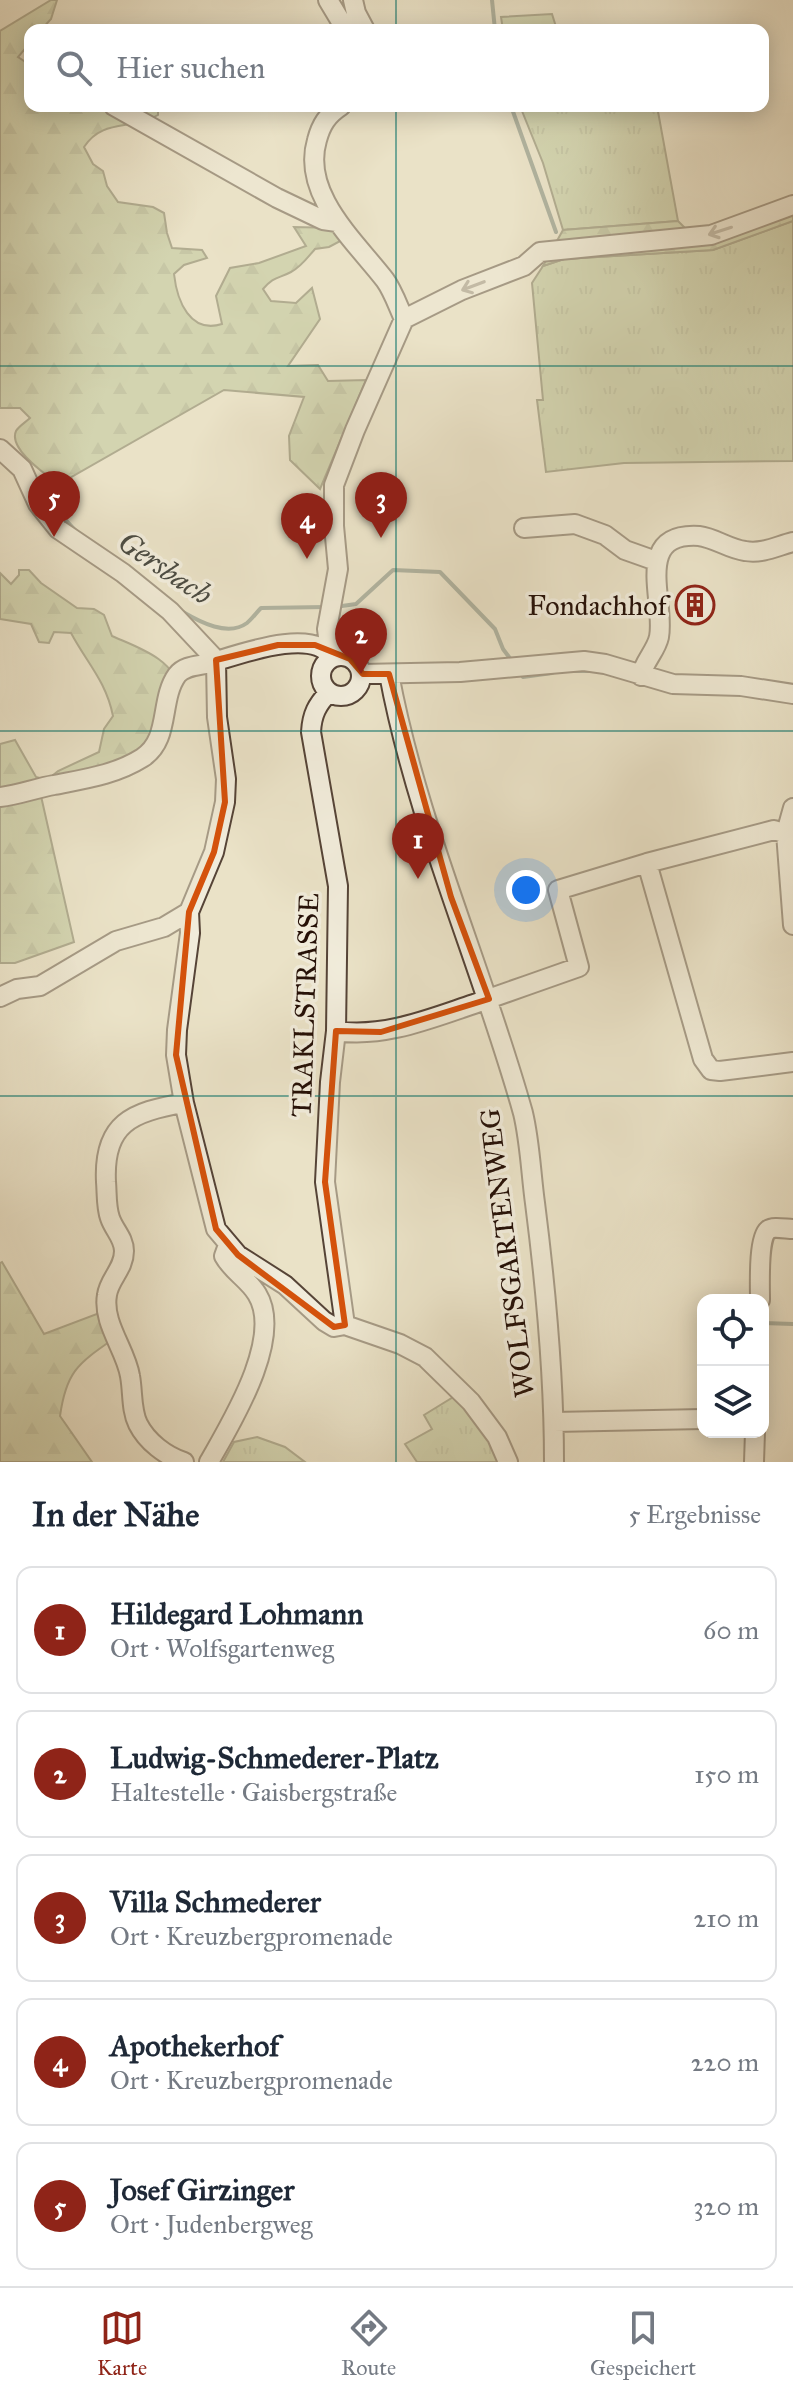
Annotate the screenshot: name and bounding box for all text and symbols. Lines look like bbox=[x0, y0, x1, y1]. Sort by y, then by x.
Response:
search box bbox=[24, 24, 769, 112]
icon: search bbox=[52, 46, 96, 90]
text: Hier suchen bbox=[116, 50, 265, 86]
one-way arrow bbox=[707, 225, 732, 240]
one-way arrow bbox=[461, 280, 486, 294]
pin: 5 bbox=[28, 471, 80, 537]
pin: 3 bbox=[355, 472, 407, 538]
pin: 4 bbox=[281, 493, 333, 559]
water label: Gersbach bbox=[111, 523, 219, 613]
building icon: Fondachhof bbox=[674, 584, 716, 626]
place label: Fondachhof bbox=[527, 588, 672, 623]
pin: 2 bbox=[335, 608, 387, 674]
pin: 1 bbox=[392, 813, 444, 879]
your location bbox=[506, 870, 546, 910]
street label: TRAKLSTRASSE bbox=[284, 892, 326, 1118]
street label: WOLFSGARTENWEG bbox=[472, 1106, 542, 1400]
map controls bbox=[697, 1294, 769, 1438]
button: locate bbox=[697, 1294, 769, 1366]
button: layers bbox=[697, 1366, 769, 1438]
text: In der Nähe bbox=[32, 1494, 199, 1535]
text: 5 Ergebnisse bbox=[628, 1498, 761, 1530]
text: Hildegard Lohmann bbox=[110, 1596, 363, 1632]
text: 1 bbox=[55, 1614, 65, 1646]
text: 60 m bbox=[703, 1614, 759, 1646]
text: Ort · Wolfsgartenweg bbox=[110, 1632, 334, 1664]
text: Ludwig-Schmederer-Platz bbox=[110, 1740, 439, 1776]
text: 2 bbox=[54, 1758, 66, 1790]
text: 150 m bbox=[694, 1758, 759, 1790]
text: Haltestelle · Gaisbergstraße bbox=[110, 1776, 397, 1808]
text: Villa Schmederer bbox=[110, 1884, 321, 1920]
text: 3 bbox=[55, 1902, 65, 1934]
text: 210 m bbox=[693, 1902, 759, 1934]
text: Ort · Kreuzbergpromenade bbox=[110, 1920, 393, 1952]
text: Apothekerhof bbox=[110, 2028, 279, 2064]
text: 4 bbox=[53, 2046, 67, 2078]
text: 220 m bbox=[691, 2046, 759, 2078]
text: Ort · Kreuzbergpromenade bbox=[110, 2064, 393, 2096]
text: Josef Girzinger bbox=[110, 2172, 294, 2208]
text: 5 bbox=[54, 2190, 66, 2222]
text: 320 m bbox=[693, 2190, 759, 2222]
text: Ort · Judenbergweg bbox=[110, 2208, 313, 2240]
tab: Karte bbox=[97, 2306, 147, 2381]
tab: Route bbox=[341, 2306, 396, 2381]
tab: Gespeichert bbox=[590, 2306, 696, 2381]

